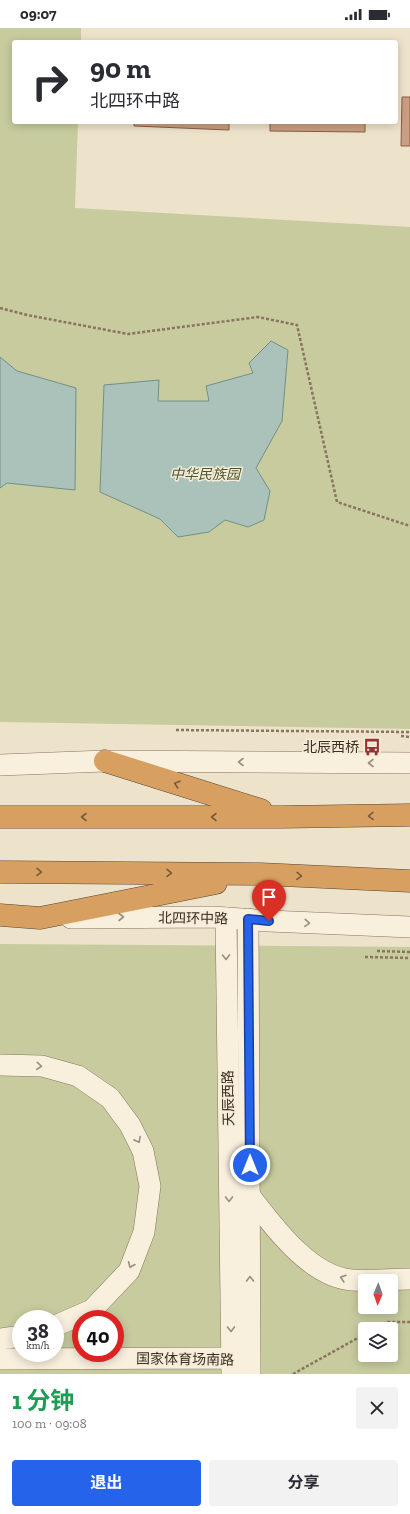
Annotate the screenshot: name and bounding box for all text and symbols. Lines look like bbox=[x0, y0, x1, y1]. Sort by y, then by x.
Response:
text: 09:07 bbox=[20, 5, 56, 23]
text: 90 m bbox=[90, 52, 151, 85]
icon: right bbox=[24, 56, 76, 108]
text: 北四环中路 bbox=[90, 90, 180, 112]
park label: 中华民族园 bbox=[170, 466, 242, 483]
bus stop icon: 北辰西桥 bbox=[362, 737, 382, 757]
place label: 北辰西桥 bbox=[303, 739, 359, 756]
one-way arrow bbox=[238, 758, 244, 766]
one-way arrow bbox=[368, 759, 374, 767]
one-way arrow bbox=[174, 780, 181, 789]
one-way arrow bbox=[368, 812, 374, 820]
one-way arrow bbox=[81, 813, 87, 821]
one-way arrow bbox=[211, 813, 217, 821]
one-way arrow bbox=[36, 868, 42, 876]
one-way arrow bbox=[166, 869, 172, 877]
one-way arrow bbox=[296, 872, 302, 880]
pin bbox=[252, 880, 286, 921]
icon: arrive bbox=[258, 886, 280, 908]
street label: 北四环中路 bbox=[158, 909, 228, 928]
one-way arrow bbox=[118, 913, 124, 921]
one-way arrow bbox=[304, 918, 310, 927]
one-way arrow bbox=[222, 954, 230, 960]
one-way arrow bbox=[36, 1061, 42, 1070]
street label: 天辰西路 bbox=[220, 1070, 237, 1126]
one-way arrow bbox=[133, 1136, 140, 1143]
position arrow bbox=[229, 1144, 271, 1186]
one-way arrow bbox=[225, 1196, 233, 1202]
one-way arrow bbox=[128, 1261, 136, 1269]
one-way arrow bbox=[340, 1274, 347, 1282]
north arrow bbox=[358, 1274, 398, 1314]
map controls bbox=[358, 1274, 398, 1362]
one-way arrow bbox=[246, 1276, 254, 1282]
speed limit sign: 40 bbox=[72, 1310, 124, 1362]
text: 38 bbox=[27, 1319, 49, 1343]
button: layers bbox=[358, 1322, 398, 1362]
one-way arrow bbox=[227, 1326, 235, 1332]
text: km/h bbox=[27, 1340, 49, 1352]
street label: 国家体育场南路 bbox=[136, 1350, 234, 1369]
text: 1 分钟 bbox=[12, 1386, 74, 1415]
button: close bbox=[356, 1387, 398, 1429]
text: 100 m · 09:08 bbox=[12, 1416, 87, 1431]
button: 退出 bbox=[12, 1460, 201, 1506]
button: 分享 bbox=[209, 1460, 398, 1506]

